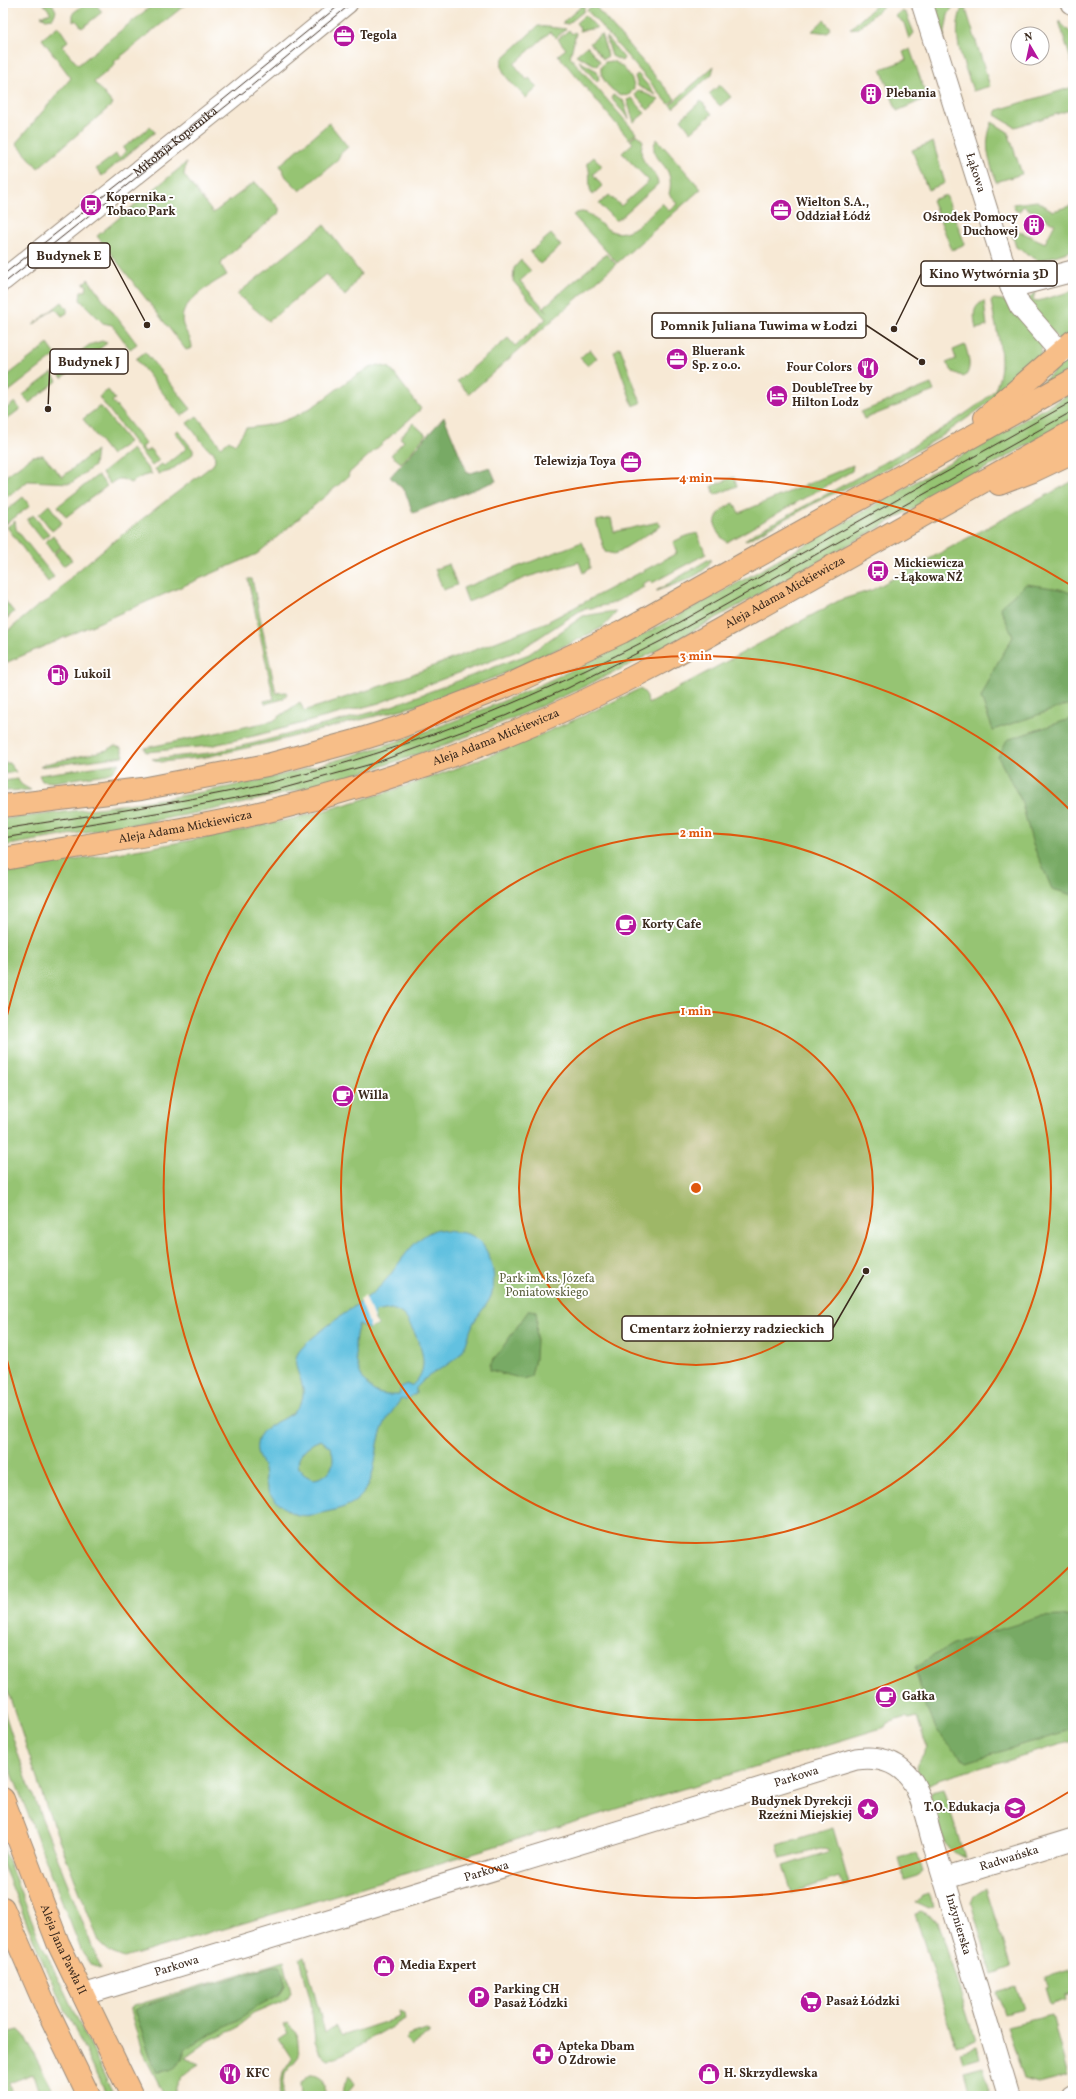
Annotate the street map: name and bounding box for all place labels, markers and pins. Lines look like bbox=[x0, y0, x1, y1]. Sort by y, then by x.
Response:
office icon: Tegola bbox=[331, 23, 357, 49]
place label: Tegola bbox=[360, 28, 397, 44]
building icon: Plebania bbox=[858, 81, 884, 107]
place label: Plebania bbox=[886, 86, 937, 102]
place label: Kopernika - Tobaco Park bbox=[106, 190, 176, 220]
bus stop icon: Kopernika - Tobaco Park bbox=[78, 192, 104, 218]
place label: Wielton S.A., Oddział Łódź bbox=[796, 195, 871, 225]
office icon: Wielton S.A., Oddział Łódź bbox=[768, 197, 794, 223]
place label: Ośrodek Pomocy Duchowej bbox=[923, 210, 1018, 240]
building icon: Ośrodek Pomocy Duchowej bbox=[1021, 212, 1047, 238]
callout: Budynek E bbox=[28, 243, 110, 268]
callout: Kino Wytwórnia 3D bbox=[921, 261, 1057, 286]
callout: Pomnik Juliana Tuwima w Łodzi bbox=[652, 313, 866, 338]
place label: Bluerank Sp. z o.o. bbox=[692, 344, 746, 374]
office icon: Bluerank Sp. z o.o. bbox=[664, 346, 690, 372]
callout: Budynek J bbox=[50, 349, 128, 374]
restaurant icon: Four Colors bbox=[855, 355, 881, 381]
place label: Four Colors bbox=[787, 360, 852, 376]
place label: DoubleTree by Hilton Lodz bbox=[792, 381, 873, 411]
hotel icon: DoubleTree by Hilton Lodz bbox=[764, 383, 790, 409]
office icon: Telewizja Toya bbox=[618, 449, 644, 475]
place label: Telewizja Toya bbox=[534, 454, 616, 470]
place label: Mickiewicza - Łąkowa NŻ bbox=[894, 556, 965, 586]
bus stop icon: Mickiewicza - Łąkowa NŻ bbox=[865, 558, 891, 584]
fuel station icon: Lukoil bbox=[45, 662, 71, 688]
place label: Lukoil bbox=[74, 667, 111, 683]
cafe icon: Korty Cafe bbox=[613, 912, 639, 938]
place label: Korty Cafe bbox=[642, 917, 701, 933]
cafe icon: Willa bbox=[330, 1083, 356, 1109]
place label: Willa bbox=[358, 1088, 389, 1104]
centre of rings bbox=[689, 1181, 703, 1195]
callout: Cmentarz żołnierzy radzieckich bbox=[622, 1316, 833, 1341]
cafe icon: Gałka bbox=[873, 1684, 899, 1710]
place label: Gałka bbox=[902, 1689, 935, 1705]
place label: Budynek Dyrekcji Rzeźni Miejskiej bbox=[751, 1794, 852, 1824]
school or university icon: T.O. Edukacja bbox=[1002, 1795, 1028, 1821]
place icon: Budynek Dyrekcji Rzeźni Miejskiej bbox=[855, 1796, 881, 1822]
place label: T.O. Edukacja bbox=[924, 1800, 1000, 1816]
shop icon: Media Expert bbox=[371, 1953, 397, 1979]
place label: Media Expert bbox=[400, 1958, 477, 1974]
place label: Parking CH Pasaż Łódzki bbox=[494, 1982, 568, 2012]
parking icon: Parking CH Pasaż Łódzki bbox=[466, 1984, 492, 2010]
supermarket icon: Pasaż Łódzki bbox=[798, 1989, 824, 2015]
place label: Pasaż Łódzki bbox=[826, 1994, 900, 2010]
place label: Apteka Dbam O Zdrowie bbox=[558, 2039, 635, 2069]
pharmacy icon: Apteka Dbam O Zdrowie bbox=[530, 2041, 556, 2067]
restaurant icon: KFC bbox=[217, 2061, 243, 2087]
shop icon: H. Skrzydlewska bbox=[696, 2061, 722, 2087]
place label: KFC bbox=[246, 2066, 270, 2082]
place label: H. Skrzydlewska bbox=[724, 2066, 818, 2082]

